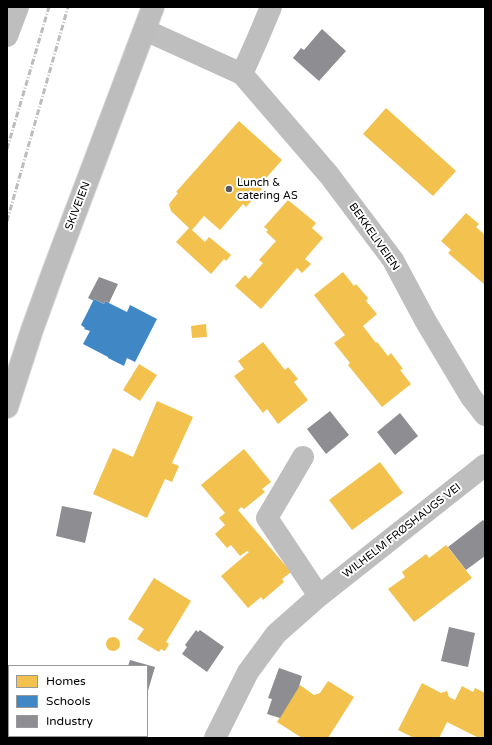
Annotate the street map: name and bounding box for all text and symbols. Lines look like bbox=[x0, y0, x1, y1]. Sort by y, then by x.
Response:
place label: Lunch & catering AS bbox=[237, 176, 298, 202]
street label: SKIVEIEN bbox=[63, 180, 93, 232]
marker: Lunch & catering AS bbox=[224, 184, 234, 194]
street label: BEKKELIVEIEN bbox=[346, 201, 402, 273]
street label: WILHELM FRØSHAUGS VEI bbox=[340, 481, 464, 581]
legend bbox=[8, 665, 148, 737]
text: Homes bbox=[46, 674, 86, 688]
text: Schools bbox=[46, 694, 90, 708]
text: Industry bbox=[46, 714, 93, 728]

